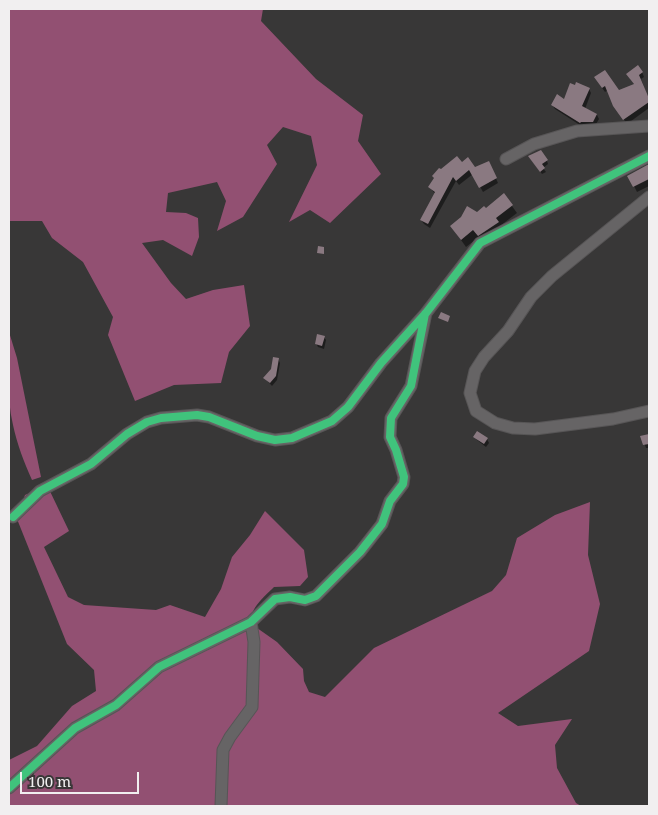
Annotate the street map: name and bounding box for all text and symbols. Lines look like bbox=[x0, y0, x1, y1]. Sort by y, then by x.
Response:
scale bar bbox=[22, 762, 141, 794]
text: 100 m bbox=[28, 771, 71, 791]

